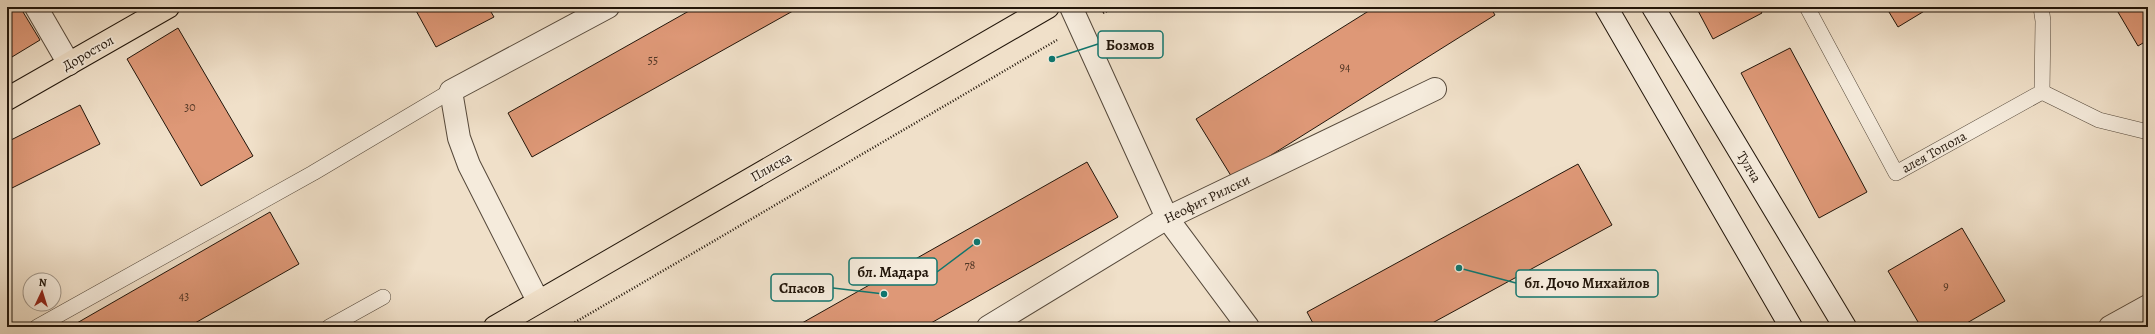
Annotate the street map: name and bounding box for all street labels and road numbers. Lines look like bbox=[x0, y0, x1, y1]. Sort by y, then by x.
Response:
street label: Доростол bbox=[59, 31, 117, 75]
street label: алея Топола bbox=[1898, 126, 1970, 178]
street label: Плиска bbox=[747, 147, 796, 186]
street label: Тулча bbox=[1732, 148, 1766, 187]
street label: Неофит Рилски bbox=[1161, 170, 1253, 228]

